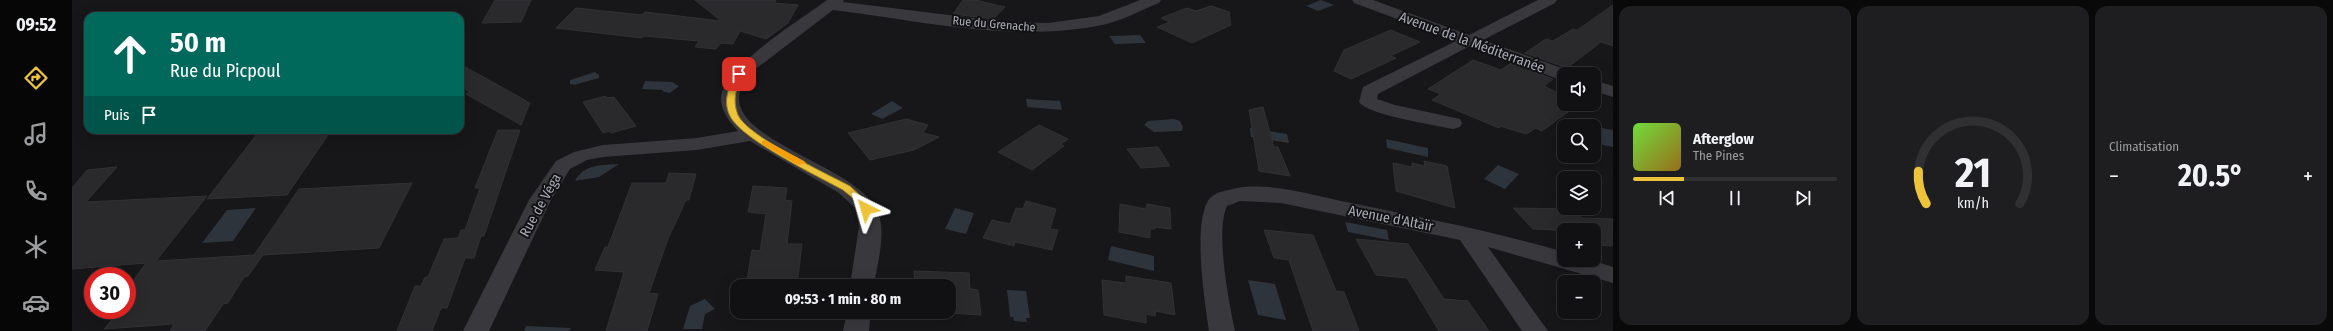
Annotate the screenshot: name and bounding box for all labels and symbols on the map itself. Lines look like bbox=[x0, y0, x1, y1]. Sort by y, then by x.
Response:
street label: Avenue de la Méditerranée bbox=[1397, 8, 1547, 77]
street label: Rue du Grenache bbox=[952, 13, 1036, 35]
pin bbox=[722, 57, 756, 91]
street label: Rue de Véga bbox=[516, 171, 565, 240]
position arrow bbox=[845, 188, 887, 230]
street label: Avenue d'Altaïr bbox=[1347, 202, 1435, 235]
speed limit sign: 30 bbox=[84, 267, 136, 319]

